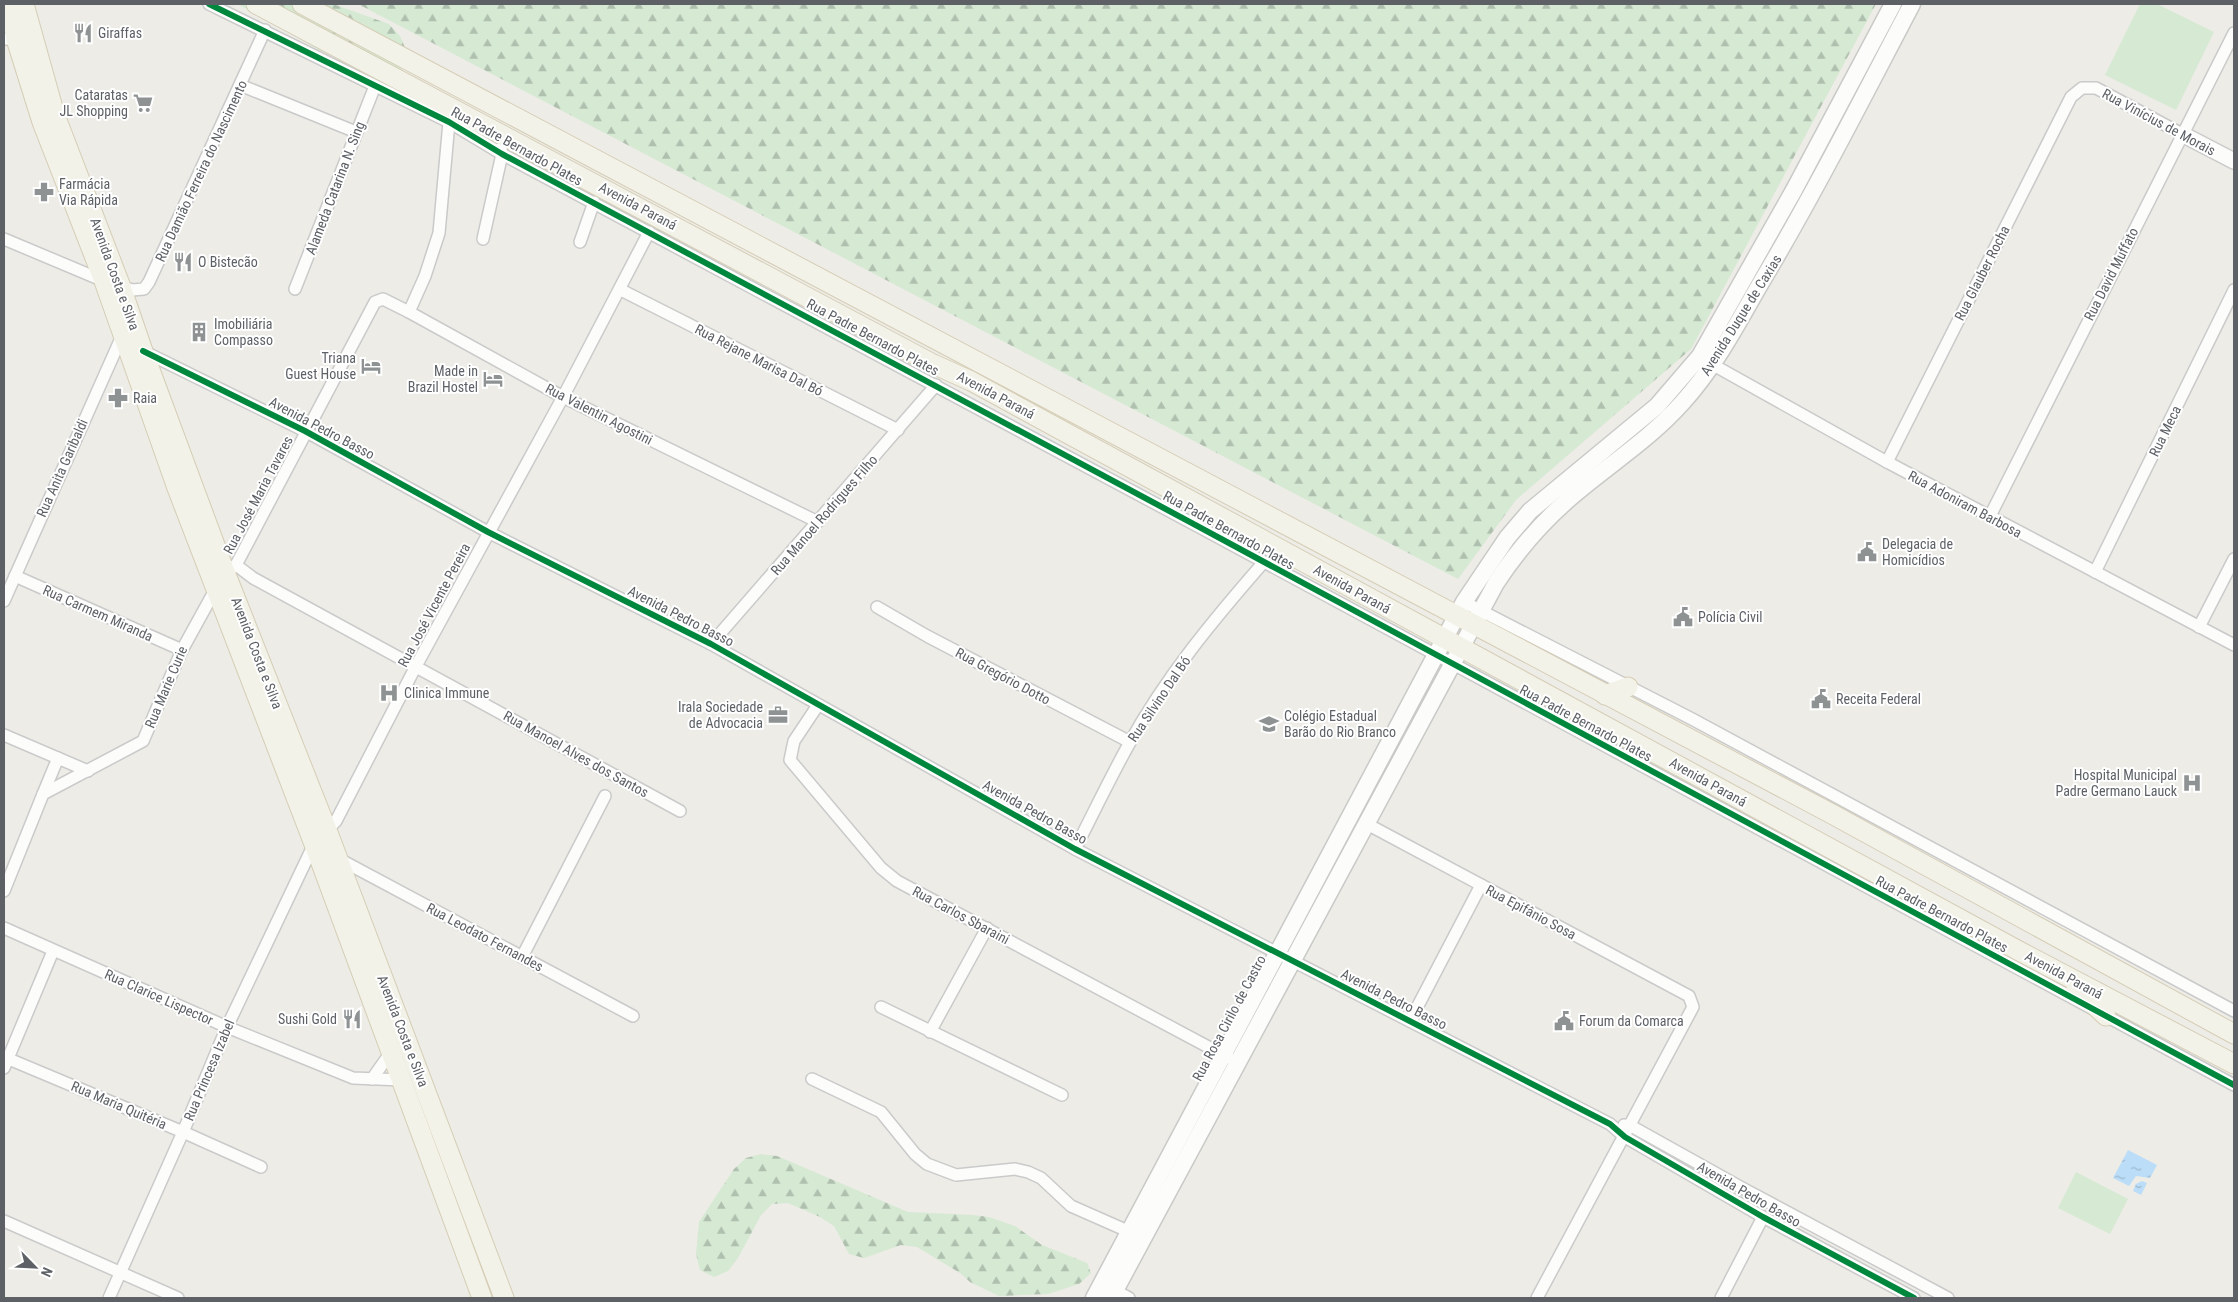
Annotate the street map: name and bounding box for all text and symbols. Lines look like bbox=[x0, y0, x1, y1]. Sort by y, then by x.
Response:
restaurant icon: Giraffas bbox=[72, 22, 94, 44]
place label: Giraffas bbox=[98, 25, 142, 41]
street label: Rua Damião Ferreira do Nascimento bbox=[152, 78, 250, 264]
street label: Rua Vinícius de Morais bbox=[2100, 85, 2218, 159]
place label: Cataratas JL Shopping bbox=[60, 87, 128, 119]
supermarket icon: Cataratas JL Shopping bbox=[132, 92, 154, 114]
street label: Rua Padre Bernardo Plates bbox=[449, 103, 585, 189]
street label: Alameda Catarina N. Sing bbox=[302, 119, 368, 257]
place label: Farmácia Via Rápida bbox=[59, 176, 118, 208]
street label: Avenida Paraná bbox=[596, 179, 680, 233]
pharmacy icon: Farmácia Via Rápida bbox=[33, 181, 55, 203]
street label: Avenida Costa e Silva bbox=[87, 216, 143, 332]
street label: Rua Glauber Rocha bbox=[1951, 223, 2013, 323]
street label: Rua David Muffato bbox=[2081, 225, 2141, 323]
restaurant icon: O Bistecão bbox=[172, 251, 194, 273]
street label: Avenida Duque de Caxias bbox=[1697, 252, 1785, 378]
place label: O Bistecão bbox=[198, 254, 258, 270]
street label: Rua Padre Bernardo Plates bbox=[804, 295, 942, 379]
place label: Imobiliária Compasso bbox=[214, 316, 273, 348]
building icon: Imobiliária Compasso bbox=[188, 321, 210, 343]
street label: Rua Rejane Marisa Dal Bó bbox=[692, 321, 826, 399]
place label: Triana Guest House bbox=[285, 350, 356, 382]
hotel icon: Triana Guest House bbox=[360, 355, 382, 377]
place label: Made in Brazil Hostel bbox=[408, 363, 478, 395]
hotel icon: Made in Brazil Hostel bbox=[482, 368, 504, 390]
street label: Avenida Paraná bbox=[954, 368, 1038, 422]
street label: Rua Valentin Agostini bbox=[543, 380, 655, 448]
pharmacy icon: Raia bbox=[107, 387, 129, 409]
place label: Raia bbox=[133, 390, 157, 406]
street label: Avenida Pedro Basso bbox=[267, 394, 377, 462]
street label: Rua Meca bbox=[2146, 403, 2184, 459]
street label: Rua Anita Garibaldi bbox=[33, 416, 91, 520]
street label: Rua José Maria Tavares bbox=[220, 433, 296, 557]
street label: Rua Manoel Rodrigues Filho bbox=[767, 452, 881, 578]
street label: Rua Adoniram Barbosa bbox=[1906, 467, 2024, 541]
street label: Rua Padre Bernardo Plates bbox=[1161, 487, 1297, 573]
place label: Delegacia de Homicídios bbox=[1882, 536, 1953, 568]
street label: Rua José Vicente Pereira bbox=[395, 540, 473, 670]
public building icon: Delegacia de Homicídios bbox=[1856, 541, 1878, 563]
street label: Avenida Paraná bbox=[1311, 561, 1393, 617]
street label: Rua Carmem Miranda bbox=[40, 582, 156, 644]
street label: Avenida Pedro Basso bbox=[625, 582, 737, 650]
street label: Avenida Costa e Silva bbox=[228, 595, 286, 711]
public building icon: Polícia Civil bbox=[1672, 606, 1694, 628]
place label: Polícia Civil bbox=[1698, 609, 1762, 625]
street label: Rua Marie Curie bbox=[142, 643, 191, 730]
street label: Rua Gregório Dotto bbox=[953, 644, 1053, 708]
street label: Rua Silvino Dal Bó bbox=[1124, 653, 1194, 745]
street label: Rua Padre Bernardo Plates bbox=[1517, 681, 1655, 765]
hospital icon: Clinica Immune bbox=[378, 682, 400, 704]
place label: Clinica Immune bbox=[404, 685, 490, 701]
public building icon: Receita Federal bbox=[1810, 688, 1832, 710]
place label: Receita Federal bbox=[1836, 691, 1921, 707]
place label: Irala Sociedade de Advocacia bbox=[678, 699, 763, 731]
office icon: Irala Sociedade de Advocacia bbox=[767, 704, 789, 726]
street label: Rua Manoel Alves dos Santos bbox=[501, 707, 651, 801]
place label: Colégio Estadual Barão do Rio Branco bbox=[1284, 708, 1396, 740]
school or university icon: Colégio Estadual Barão do Rio Branco bbox=[1258, 713, 1280, 735]
street label: Avenida Paraná bbox=[1667, 754, 1749, 810]
place label: Hospital Municipal Padre Germano Lauck bbox=[2055, 767, 2178, 799]
hospital icon: Hospital Municipal Padre Germano Lauck bbox=[2181, 772, 2203, 794]
street label: Avenida Pedro Basso bbox=[980, 777, 1090, 847]
street label: Rua Padre Bernardo Plates bbox=[1873, 872, 2011, 956]
street label: Rua Epifânio Sosa bbox=[1483, 881, 1579, 943]
street label: Rua Carlos Sbaraini bbox=[910, 883, 1012, 947]
street label: Rua Leodato Fernandes bbox=[424, 899, 546, 975]
street label: Avenida Paraná bbox=[2022, 948, 2106, 1002]
street label: Rua Rosa Cirilo de Castro bbox=[1189, 952, 1269, 1084]
street label: Avenida Pedro Basso bbox=[1338, 965, 1450, 1033]
street label: Rua Clarice Lispector bbox=[102, 966, 216, 1028]
street label: Avenida Costa e Silva bbox=[374, 973, 432, 1089]
restaurant icon: Sushi Gold bbox=[341, 1008, 363, 1030]
public building icon: Forum da Comarca bbox=[1553, 1010, 1575, 1032]
place label: Sushi Gold bbox=[278, 1011, 337, 1027]
place label: Forum da Comarca bbox=[1579, 1013, 1684, 1029]
street label: Rua Princesa Izabel bbox=[180, 1017, 238, 1123]
street label: Rua Maria Quitéria bbox=[69, 1078, 169, 1132]
street label: Avenida Pedro Basso bbox=[1694, 1158, 1804, 1230]
north arrow bbox=[10, 1242, 60, 1292]
text: N bbox=[38, 1265, 56, 1279]

